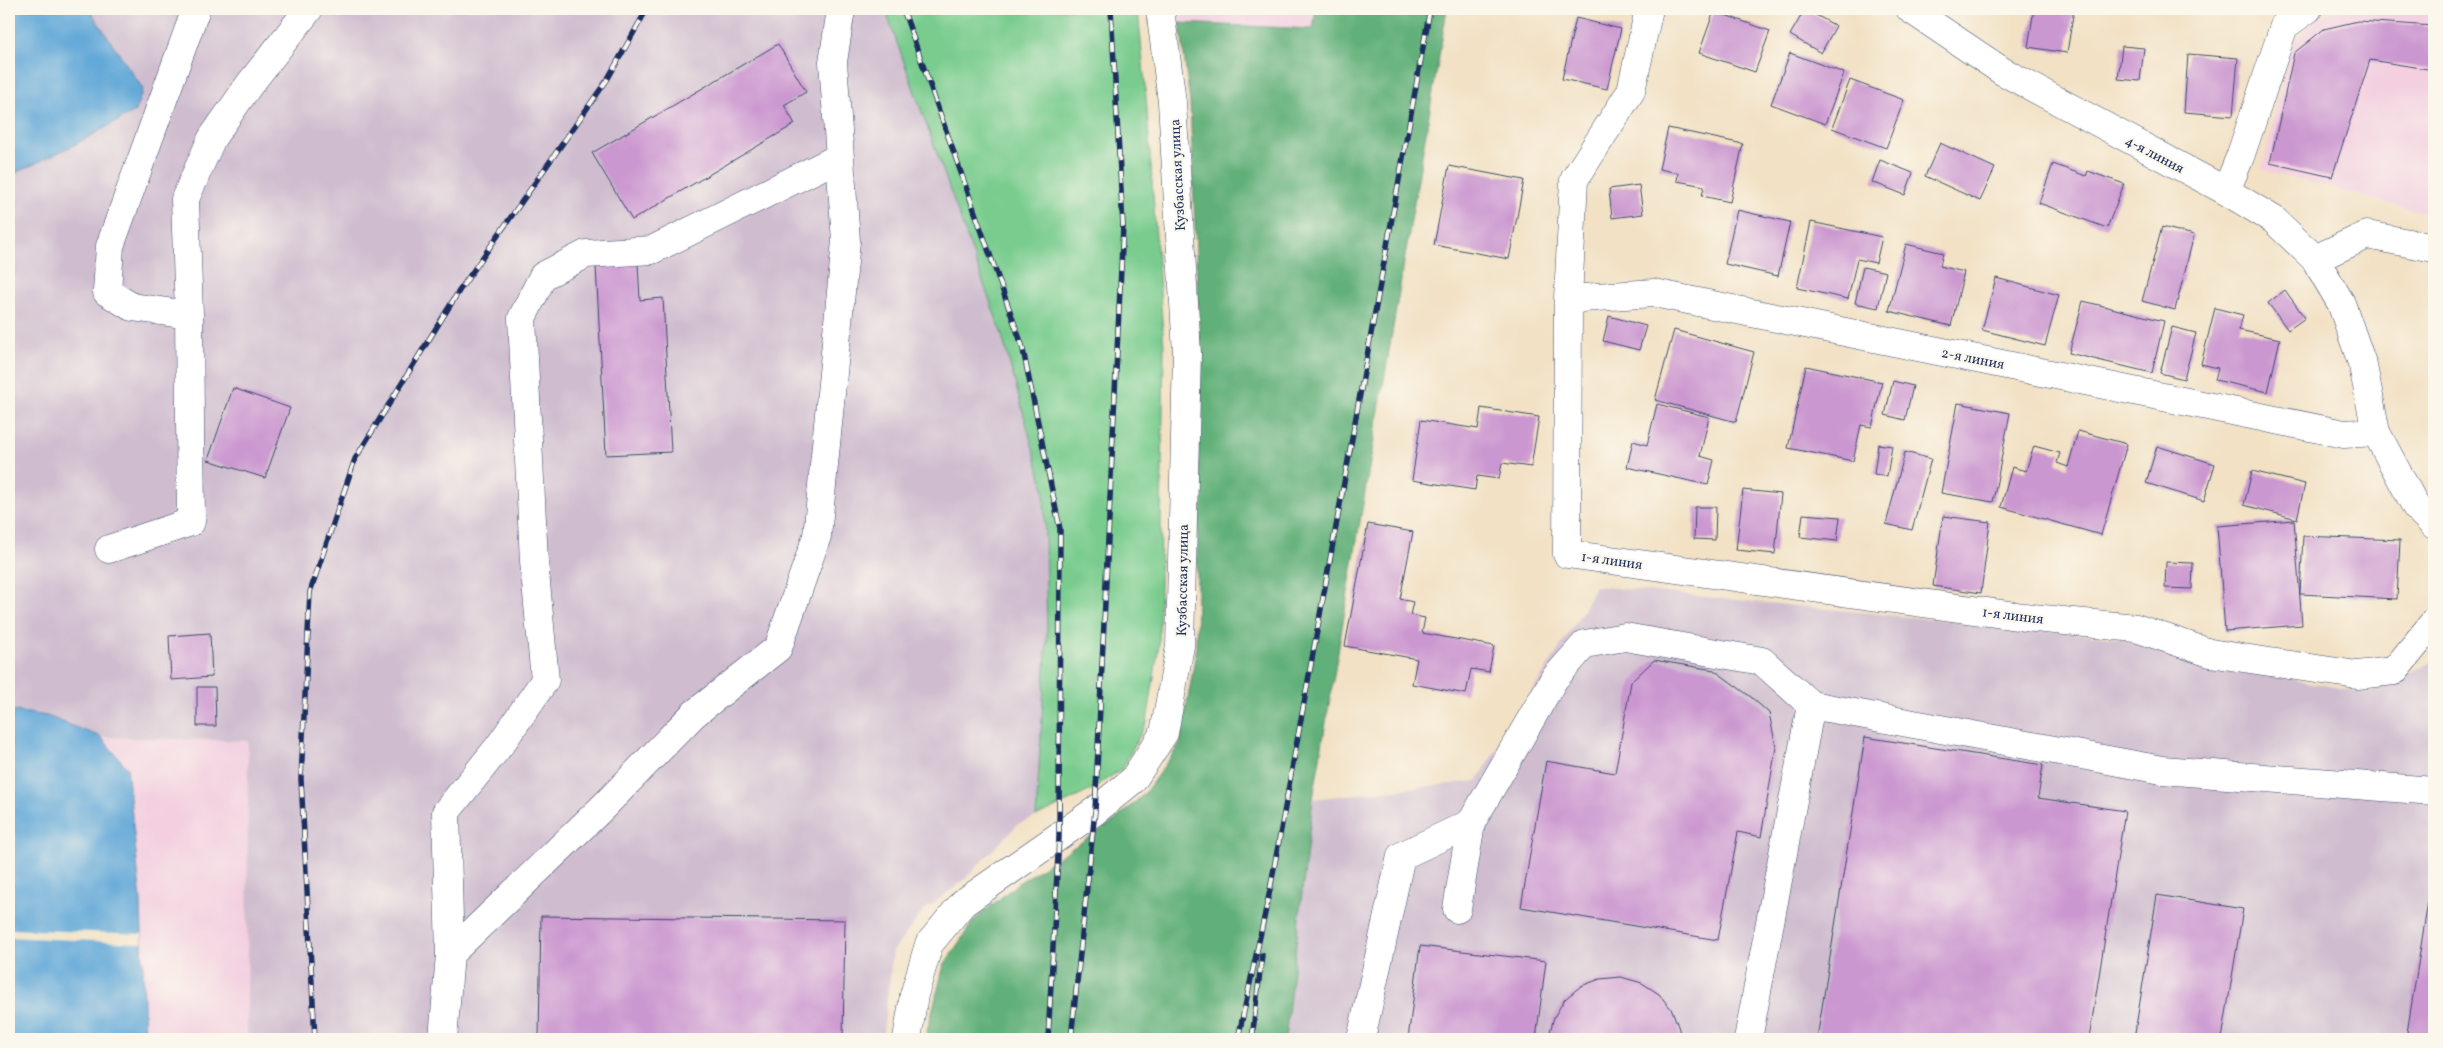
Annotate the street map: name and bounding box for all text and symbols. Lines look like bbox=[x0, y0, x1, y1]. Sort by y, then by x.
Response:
street label: Кузбасская улица bbox=[1166, 118, 1191, 231]
street label: 4-я линия bbox=[2121, 132, 2187, 179]
street label: 2-я линия bbox=[1939, 344, 2006, 375]
street label: Кузбасская улица bbox=[1173, 524, 1194, 636]
street label: 1-я линия bbox=[1580, 548, 1644, 575]
street label: 1-я линия bbox=[1981, 603, 2044, 630]

